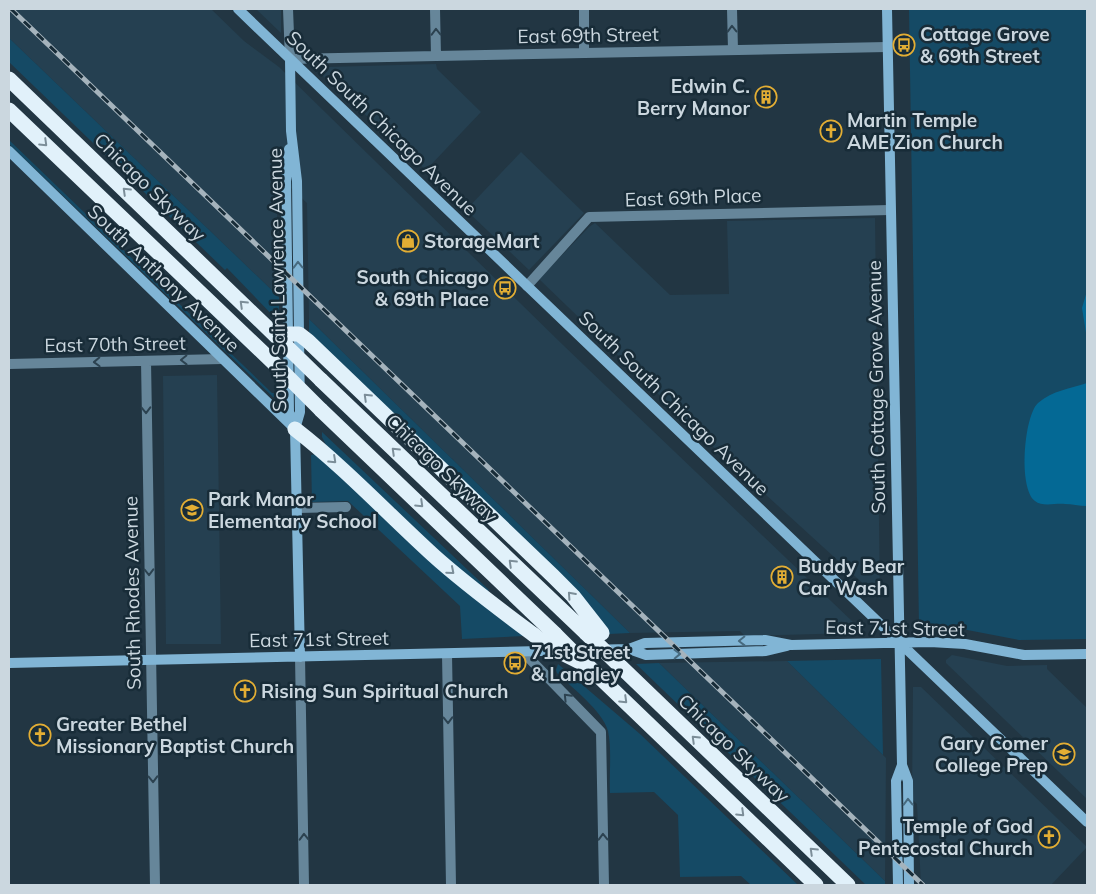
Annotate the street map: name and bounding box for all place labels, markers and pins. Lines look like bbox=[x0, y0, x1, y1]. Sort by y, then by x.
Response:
place label: Cottage Grove & 69th Street bbox=[920, 22, 1050, 68]
bus stop icon: Cottage Grove & 69th Street bbox=[892, 33, 916, 57]
place label: Edwin C. Berry Manor bbox=[637, 74, 751, 120]
building icon: Edwin C. Berry Manor bbox=[754, 85, 778, 109]
place label: Martin Temple AME Zion Church bbox=[847, 108, 1003, 154]
church icon: Martin Temple AME Zion Church bbox=[819, 119, 843, 143]
shop icon: StorageMart bbox=[396, 229, 420, 253]
place label: StorageMart bbox=[424, 229, 539, 253]
place label: South Chicago & 69th Place bbox=[357, 265, 489, 311]
bus stop icon: South Chicago & 69th Place bbox=[493, 276, 517, 300]
place label: Park Manor Elementary School bbox=[208, 487, 377, 533]
school or university icon: Park Manor Elementary School bbox=[180, 498, 204, 522]
place label: Buddy Bear Car Wash bbox=[798, 554, 905, 600]
building icon: Buddy Bear Car Wash bbox=[770, 565, 794, 589]
place label: 71st Street & Langley bbox=[531, 640, 630, 686]
bus stop icon: 71st Street & Langley bbox=[503, 651, 527, 675]
church icon: Rising Sun Spiritual Church bbox=[233, 679, 257, 703]
place label: Rising Sun Spiritual Church bbox=[261, 679, 509, 703]
place label: Greater Bethel Missionary Baptist Church bbox=[56, 712, 294, 758]
church icon: Greater Bethel Missionary Baptist Church bbox=[28, 723, 52, 747]
place label: Gary Comer College Prep bbox=[935, 731, 1049, 777]
school or university icon: Gary Comer College Prep bbox=[1052, 742, 1076, 766]
place label: Temple of God Pentecostal Church bbox=[858, 814, 1033, 860]
church icon: Temple of God Pentecostal Church bbox=[1037, 825, 1061, 849]

